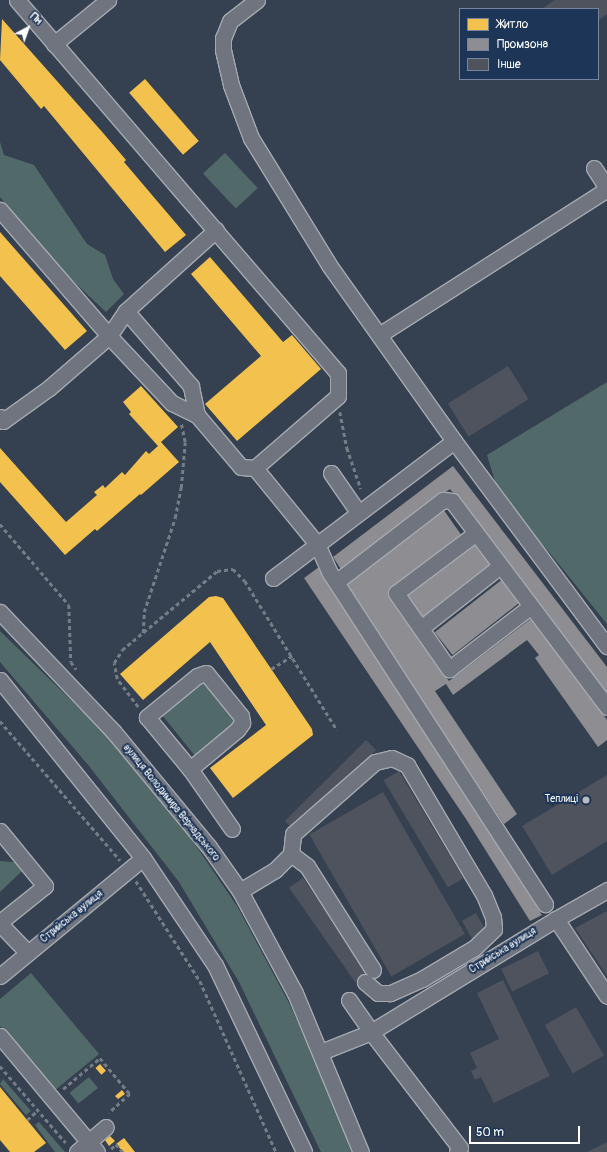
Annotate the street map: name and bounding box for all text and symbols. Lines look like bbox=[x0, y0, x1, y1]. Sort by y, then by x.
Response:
north arrow bbox=[8, 8, 48, 48]
legend bbox=[459, 8, 599, 80]
text: Пн bbox=[27, 10, 45, 27]
text: Житло bbox=[497, 17, 528, 32]
text: Промзона bbox=[497, 37, 548, 52]
text: Інше bbox=[497, 57, 521, 72]
street label: вулиця Володимира Вернадського bbox=[120, 742, 222, 864]
place label: Теплиці bbox=[545, 794, 578, 806]
marker: Теплиці bbox=[581, 795, 591, 805]
street label: Стрийська вулиця bbox=[38, 888, 106, 946]
street label: Стрийська вулиця bbox=[467, 926, 539, 976]
scale bar bbox=[471, 1118, 582, 1144]
text: 50 m bbox=[476, 1125, 504, 1140]

